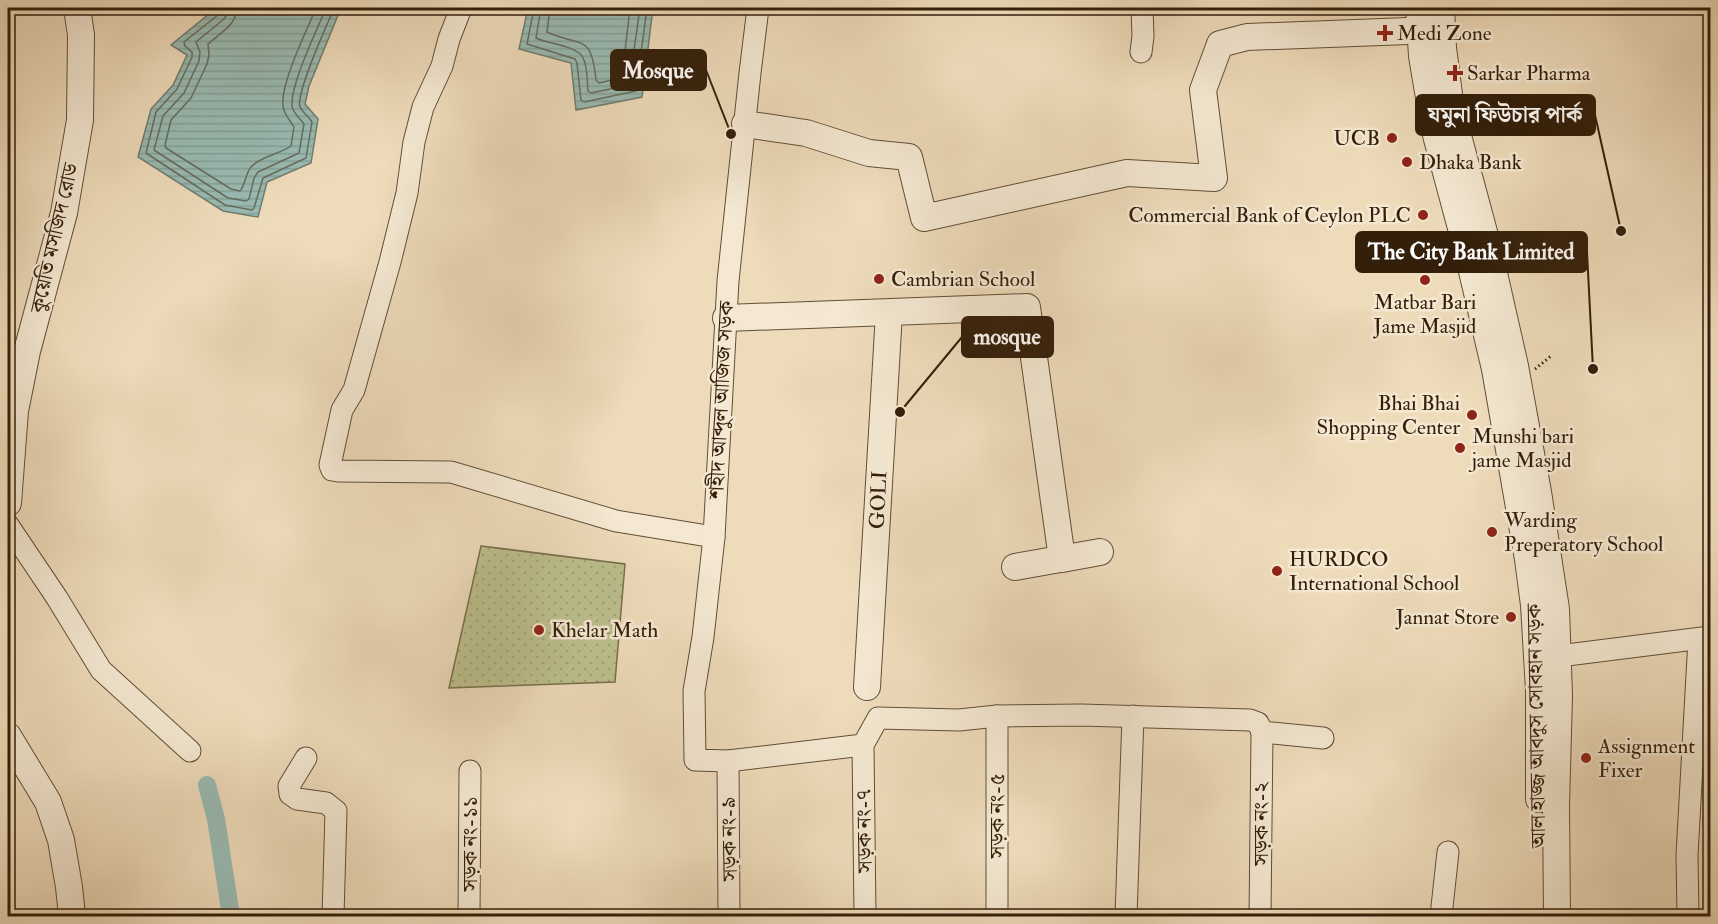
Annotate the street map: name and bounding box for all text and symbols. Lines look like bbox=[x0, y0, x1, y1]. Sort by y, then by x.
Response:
place label: Medi Zone bbox=[1397, 20, 1492, 47]
marker: Medi Zone bbox=[1378, 26, 1392, 40]
callout: Mosque bbox=[611, 50, 706, 90]
text: Mosque bbox=[621, 57, 694, 86]
place label: Sarkar Pharma bbox=[1467, 60, 1591, 87]
marker: Sarkar Pharma bbox=[1448, 66, 1462, 80]
callout: যমুনা ফিউচার পার্ক bbox=[1416, 95, 1595, 135]
text: যমুনা ফিউচার পার্ক bbox=[1427, 101, 1584, 129]
place label: UCB bbox=[1333, 125, 1380, 152]
marker: UCB bbox=[1385, 131, 1399, 145]
place label: Dhaka Bank bbox=[1419, 149, 1522, 176]
marker: Dhaka Bank bbox=[1400, 155, 1414, 169]
street label: কুয়েতি মসজিদ রোড bbox=[24, 160, 85, 316]
place label: Commercial Bank of Ceylon PLC bbox=[1128, 202, 1411, 229]
marker: Commercial Bank of Ceylon PLC bbox=[1416, 208, 1430, 222]
callout: The City Bank Limited bbox=[1356, 232, 1587, 272]
text: The City Bank Limited bbox=[1367, 238, 1574, 267]
place label: Cambrian School bbox=[891, 266, 1036, 293]
marker: Cambrian School bbox=[872, 272, 886, 286]
marker: Matbar Bari Jame Masjid bbox=[1418, 273, 1432, 287]
place label: Matbar Bari Jame Masjid bbox=[1373, 289, 1477, 340]
street label: শহীদ আব্দুল আজিজ সড়ক bbox=[703, 299, 740, 501]
callout: mosque bbox=[962, 317, 1053, 357]
text: mosque bbox=[973, 323, 1041, 352]
place label: Bhai Bhai Shopping Center bbox=[1317, 390, 1460, 441]
marker: Bhai Bhai Shopping Center bbox=[1465, 408, 1479, 422]
place label: Munshi bari jame Masjid bbox=[1468, 423, 1575, 474]
marker: Munshi bari jame Masjid bbox=[1453, 441, 1467, 455]
street label: GOLI bbox=[863, 470, 894, 530]
place label: Warding Preperatory School bbox=[1503, 507, 1664, 558]
marker: Warding Preperatory School bbox=[1485, 525, 1499, 539]
place label: HURDCO International School bbox=[1289, 546, 1460, 597]
marker: HURDCO International School bbox=[1270, 564, 1284, 578]
street label: আল হাজ্জ আবদুস সোবহান সড়ক bbox=[1521, 602, 1552, 849]
place label: Jannat Store bbox=[1395, 604, 1499, 631]
marker: Jannat Store bbox=[1504, 610, 1518, 624]
place label: Khelar Math bbox=[551, 617, 658, 644]
marker: Khelar Math bbox=[532, 623, 546, 637]
place label: Assignment Fixer bbox=[1597, 733, 1695, 784]
marker: Assignment Fixer bbox=[1579, 751, 1593, 765]
street label: সড়ক নং-৫ bbox=[984, 773, 1011, 860]
street label: সড়ক নং-২ bbox=[1248, 781, 1275, 867]
street label: সড়ক নং-৭ bbox=[850, 789, 879, 874]
street label: সড়ক নং-৯ bbox=[715, 796, 744, 883]
street label: সড়ক নং-১১ bbox=[457, 797, 484, 892]

